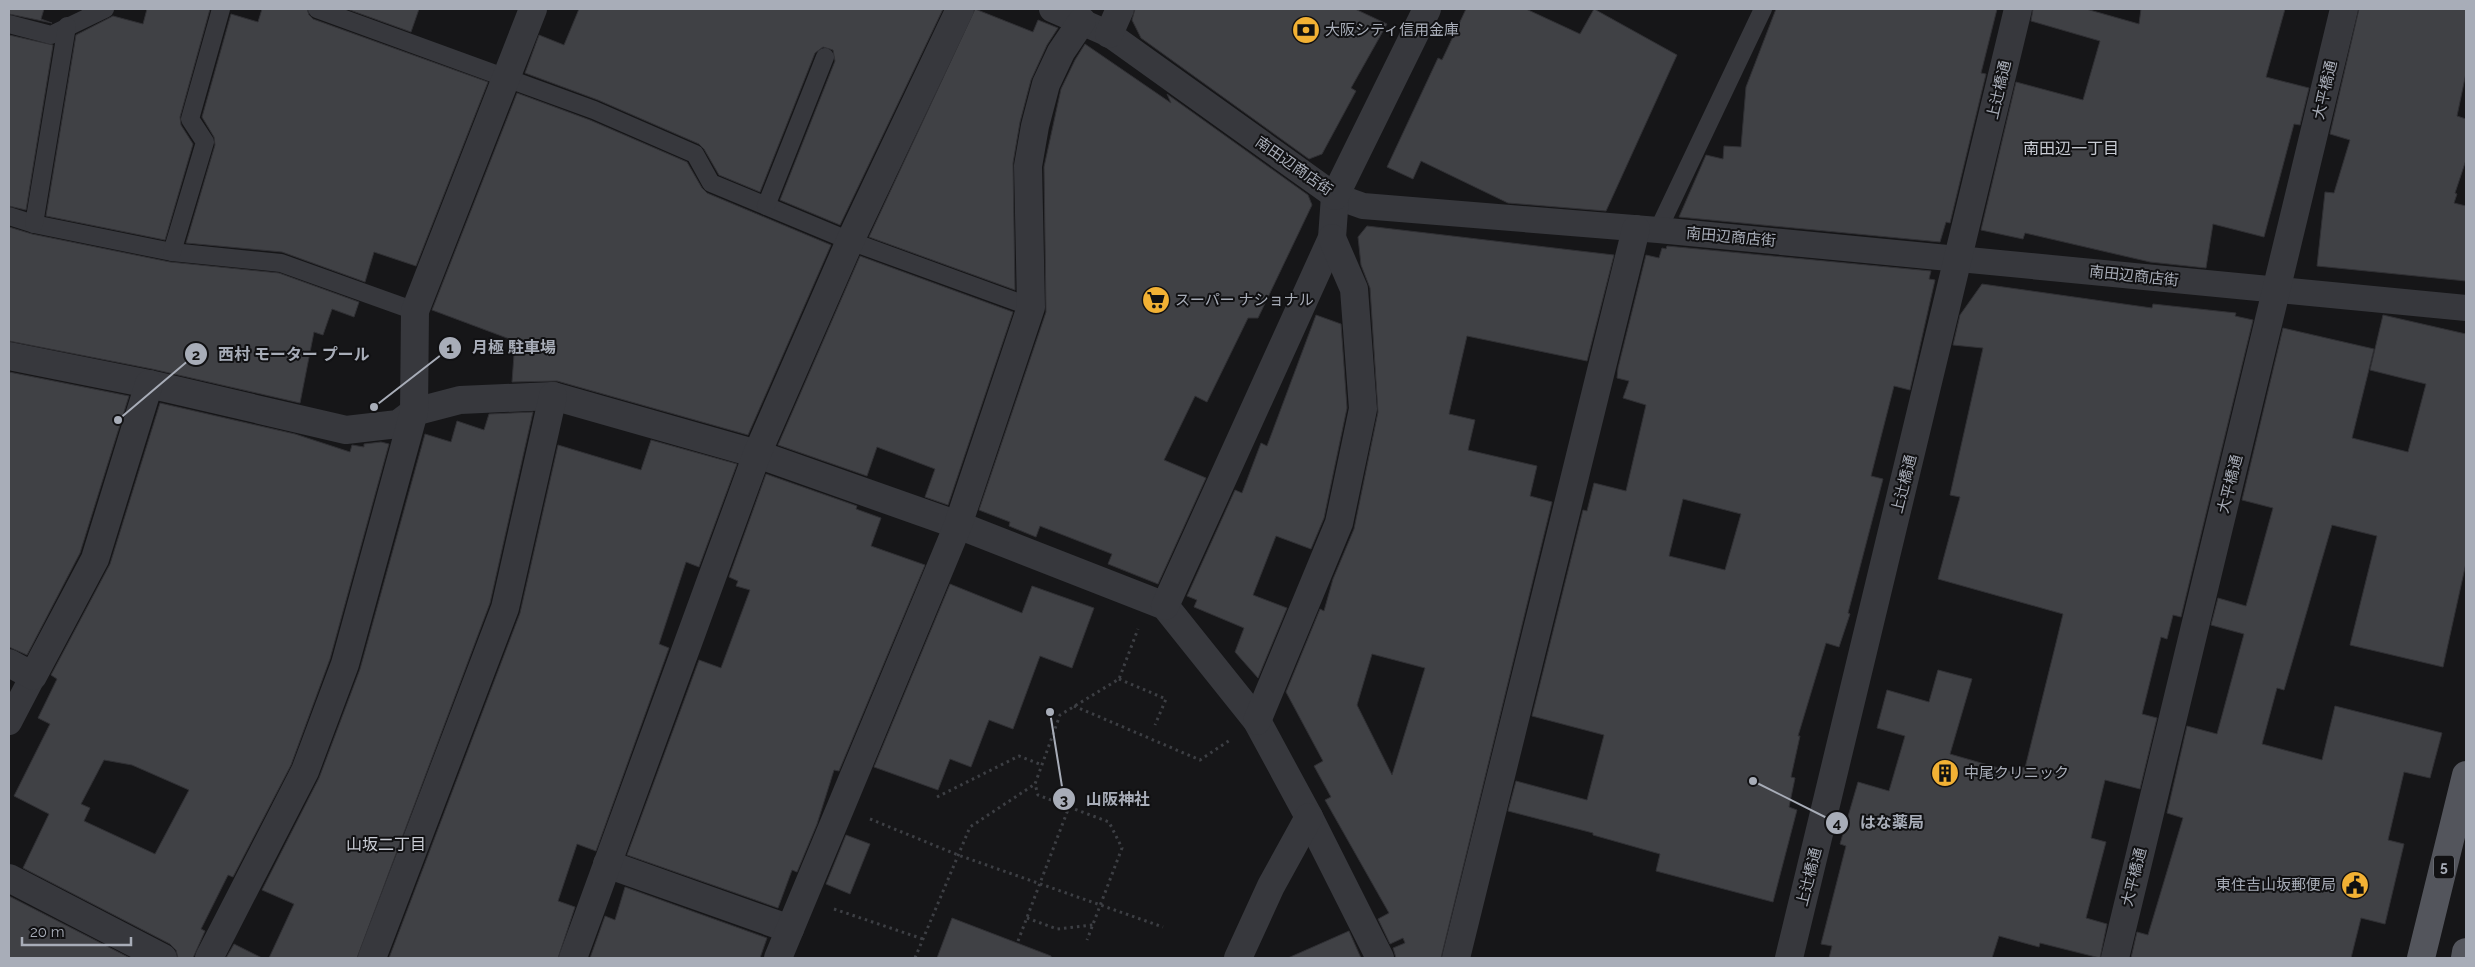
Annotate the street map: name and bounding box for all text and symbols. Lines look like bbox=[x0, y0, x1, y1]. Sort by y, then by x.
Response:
bank icon: 大阪シティ信用金庫 bbox=[1291, 15, 1321, 45]
place label: 大阪シティ信用金庫 bbox=[1325, 21, 1459, 39]
street label: 上辻橋通 bbox=[1983, 59, 2015, 121]
street label: 大平橋通 bbox=[2309, 59, 2341, 121]
street label: 南田辺商店街 bbox=[1252, 133, 1336, 199]
district label: 南田辺一丁目 bbox=[2023, 139, 2119, 158]
street label: 南田辺商店街 bbox=[1685, 224, 1777, 250]
street label: 南田辺商店街 bbox=[2088, 262, 2180, 290]
supermarket icon: スーパー ナショナル bbox=[1141, 285, 1171, 315]
place label: スーパー ナショナル bbox=[1175, 291, 1314, 309]
callout: 月極 駐車場 bbox=[437, 332, 566, 363]
text: 月極 駐車場 bbox=[472, 338, 556, 357]
callout: 西村 モーター プール bbox=[184, 339, 380, 370]
text: 1 bbox=[446, 339, 454, 357]
text: 西村 モーター プール bbox=[218, 345, 370, 364]
text: 2 bbox=[192, 346, 200, 364]
street label: 上辻橋通 bbox=[1888, 453, 1920, 515]
street label: 大平橋通 bbox=[2214, 453, 2246, 515]
building icon: 中尾クリニック bbox=[1930, 758, 1960, 788]
place label: 中尾クリニック bbox=[1964, 764, 2069, 782]
callout: 山阪神社 bbox=[1051, 784, 1160, 815]
text: 山阪神社 bbox=[1086, 790, 1150, 809]
text: 3 bbox=[1060, 791, 1068, 809]
callout: はな薬局 bbox=[1825, 807, 1934, 838]
text: はな薬局 bbox=[1860, 813, 1924, 832]
text: 4 bbox=[1833, 814, 1842, 832]
district label: 山坂二丁目 bbox=[346, 835, 426, 854]
street label: 上辻橋通 bbox=[1793, 846, 1825, 908]
street label: 大平橋通 bbox=[2118, 846, 2150, 908]
road number: 5 bbox=[2434, 856, 2454, 879]
public building icon: 東住吉山坂郵便局 bbox=[2340, 870, 2370, 900]
place label: 東住吉山坂郵便局 bbox=[2216, 876, 2336, 894]
scale bar bbox=[22, 914, 131, 946]
text: 20 m bbox=[30, 923, 65, 941]

